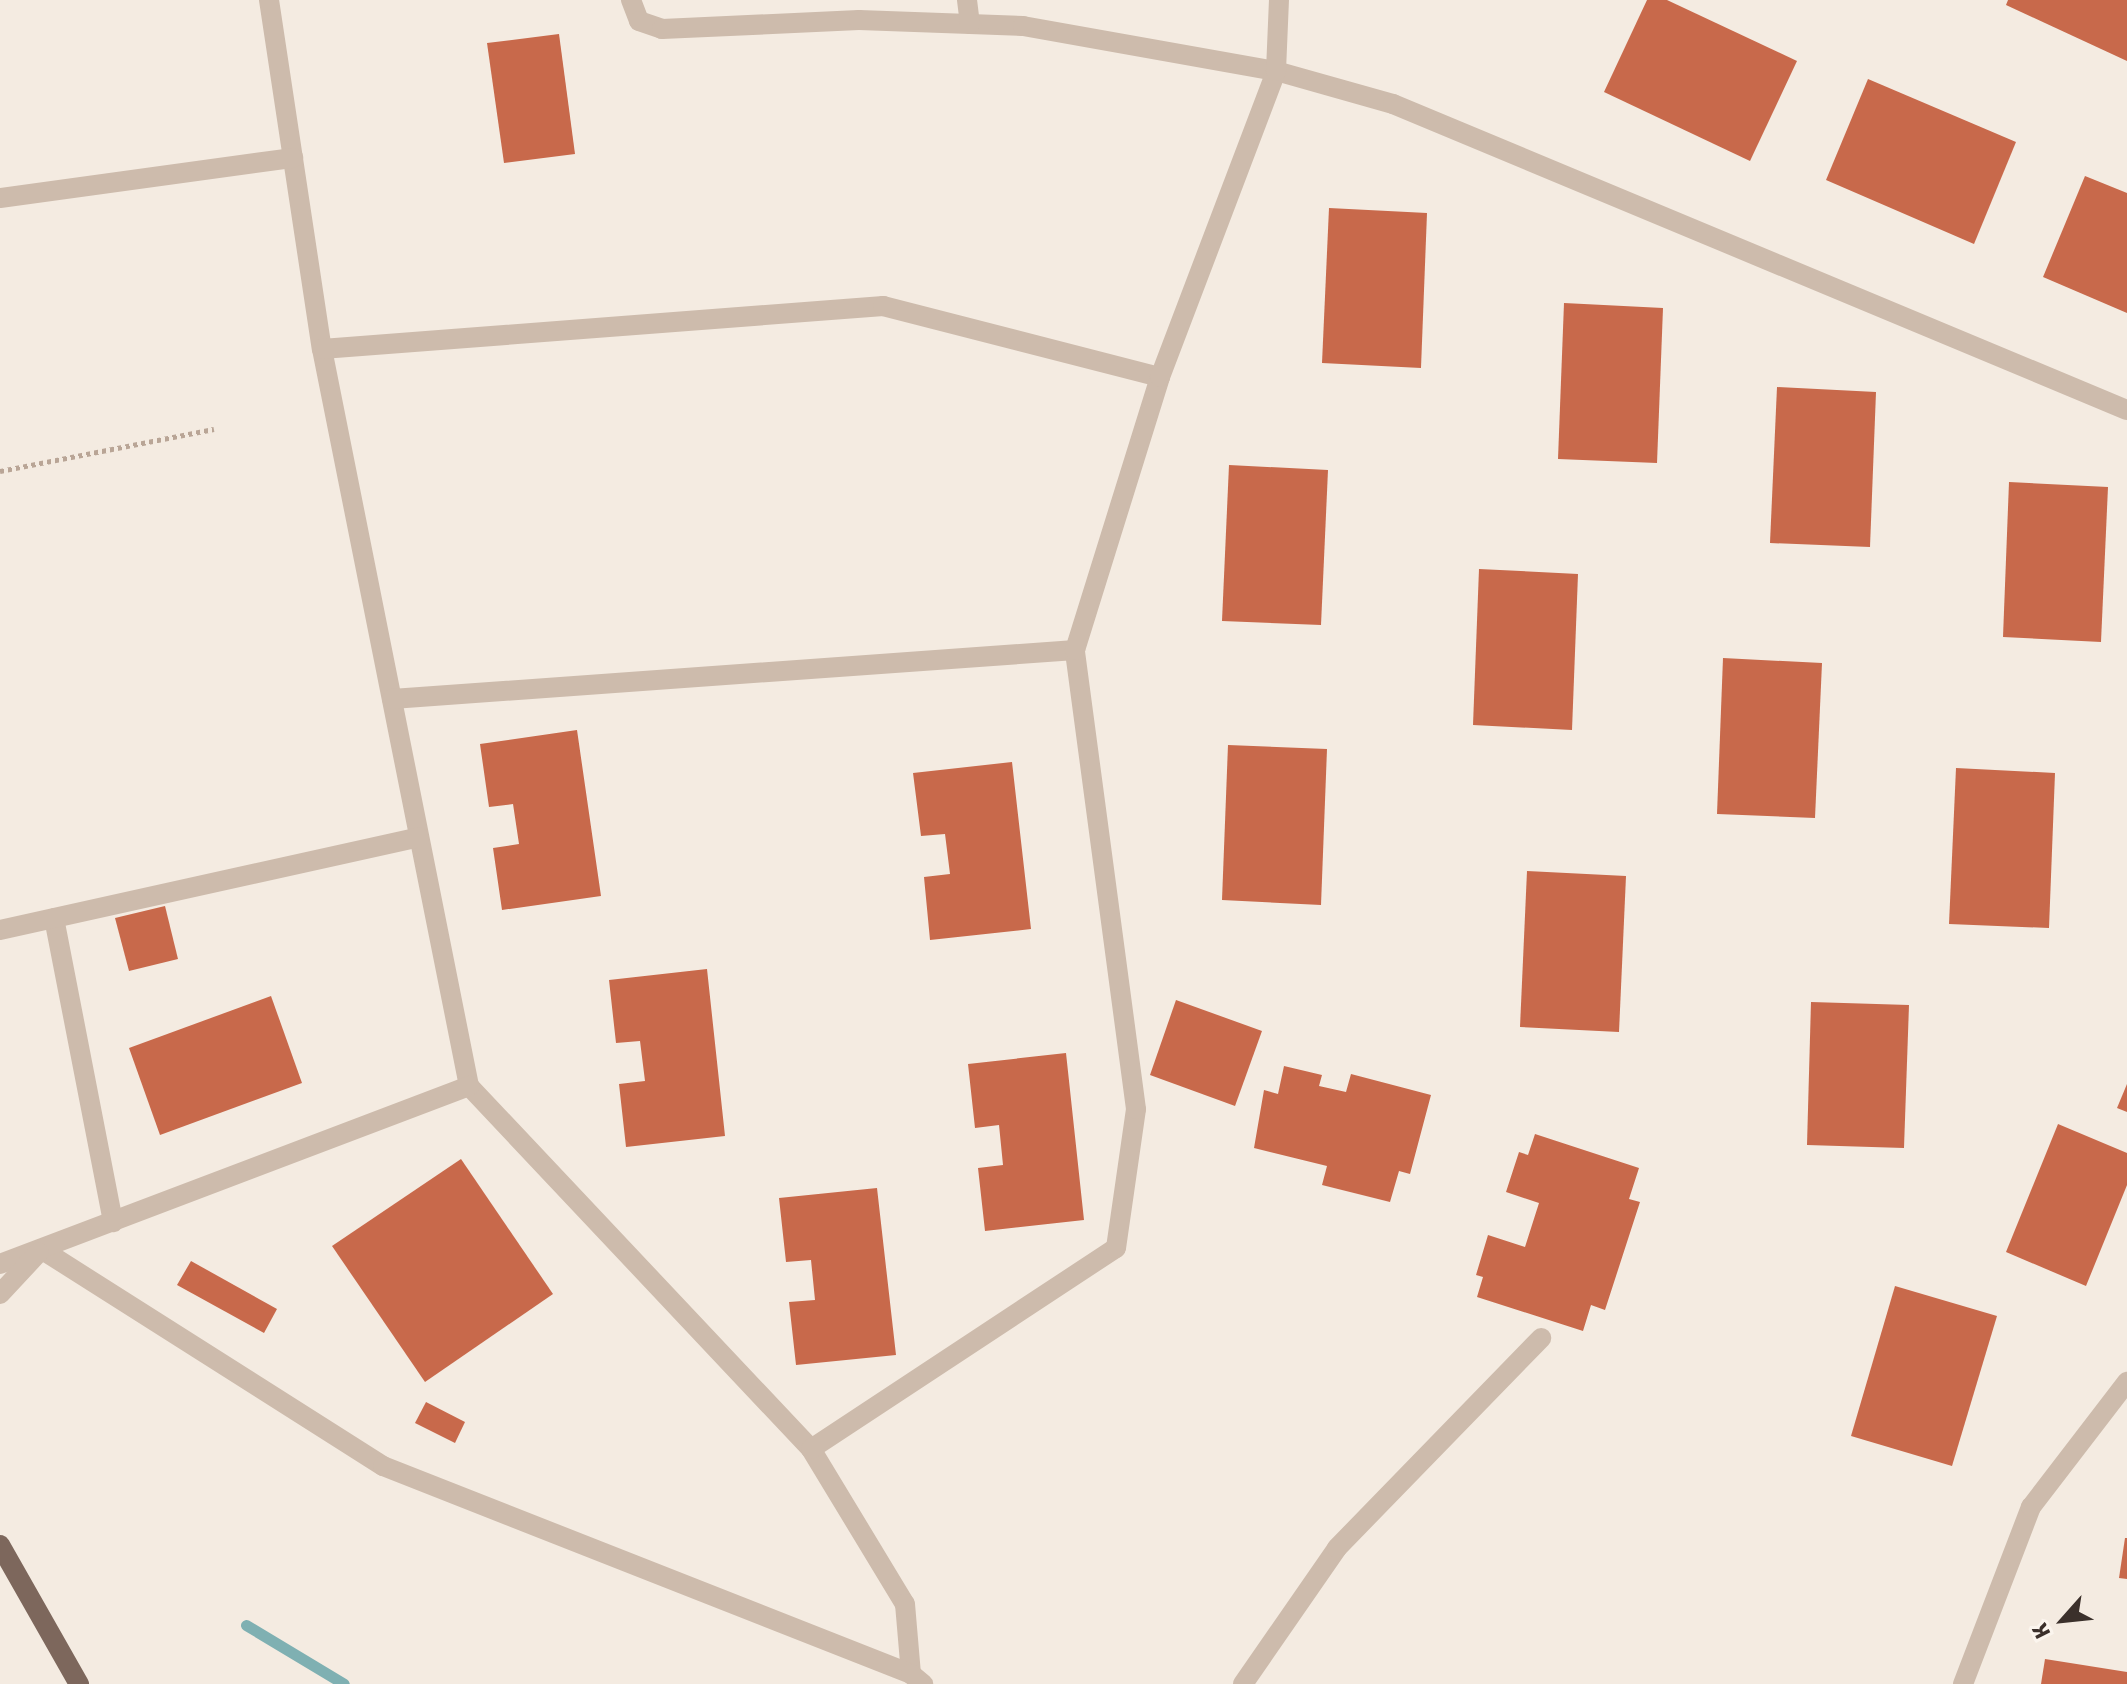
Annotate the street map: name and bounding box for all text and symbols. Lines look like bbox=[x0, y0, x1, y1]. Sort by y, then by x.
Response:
north arrow bbox=[2023, 1580, 2103, 1660]
text: K bbox=[2026, 1619, 2056, 1643]

